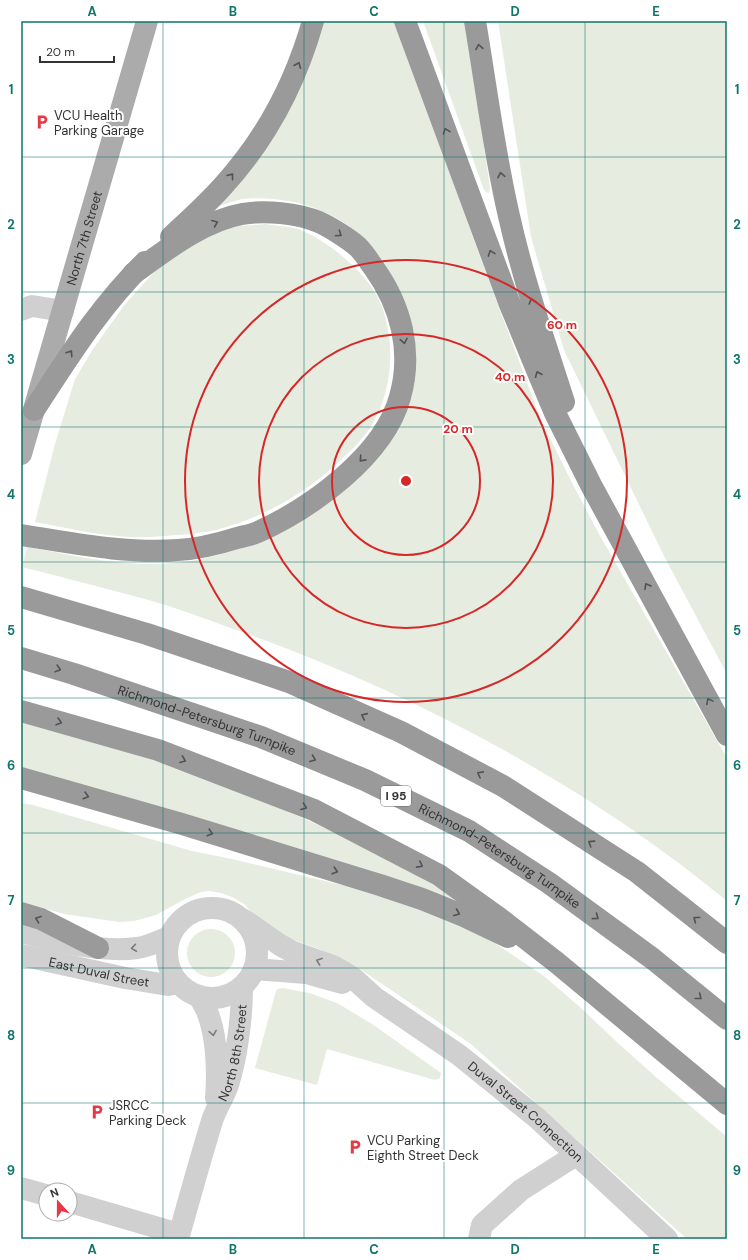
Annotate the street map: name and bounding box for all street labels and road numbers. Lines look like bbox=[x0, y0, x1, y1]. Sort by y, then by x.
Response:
street label: North 7th Street bbox=[63, 189, 106, 287]
street label: Richmond-Petersburg Turnpike bbox=[115, 681, 298, 760]
road number: I 95 bbox=[381, 786, 411, 806]
street label: Richmond-Petersburg Turnpike bbox=[416, 800, 584, 912]
street label: East Duval Street bbox=[47, 953, 151, 991]
street label: North 8th Street bbox=[214, 1004, 251, 1104]
street label: Duval Street Connection bbox=[464, 1058, 587, 1166]

